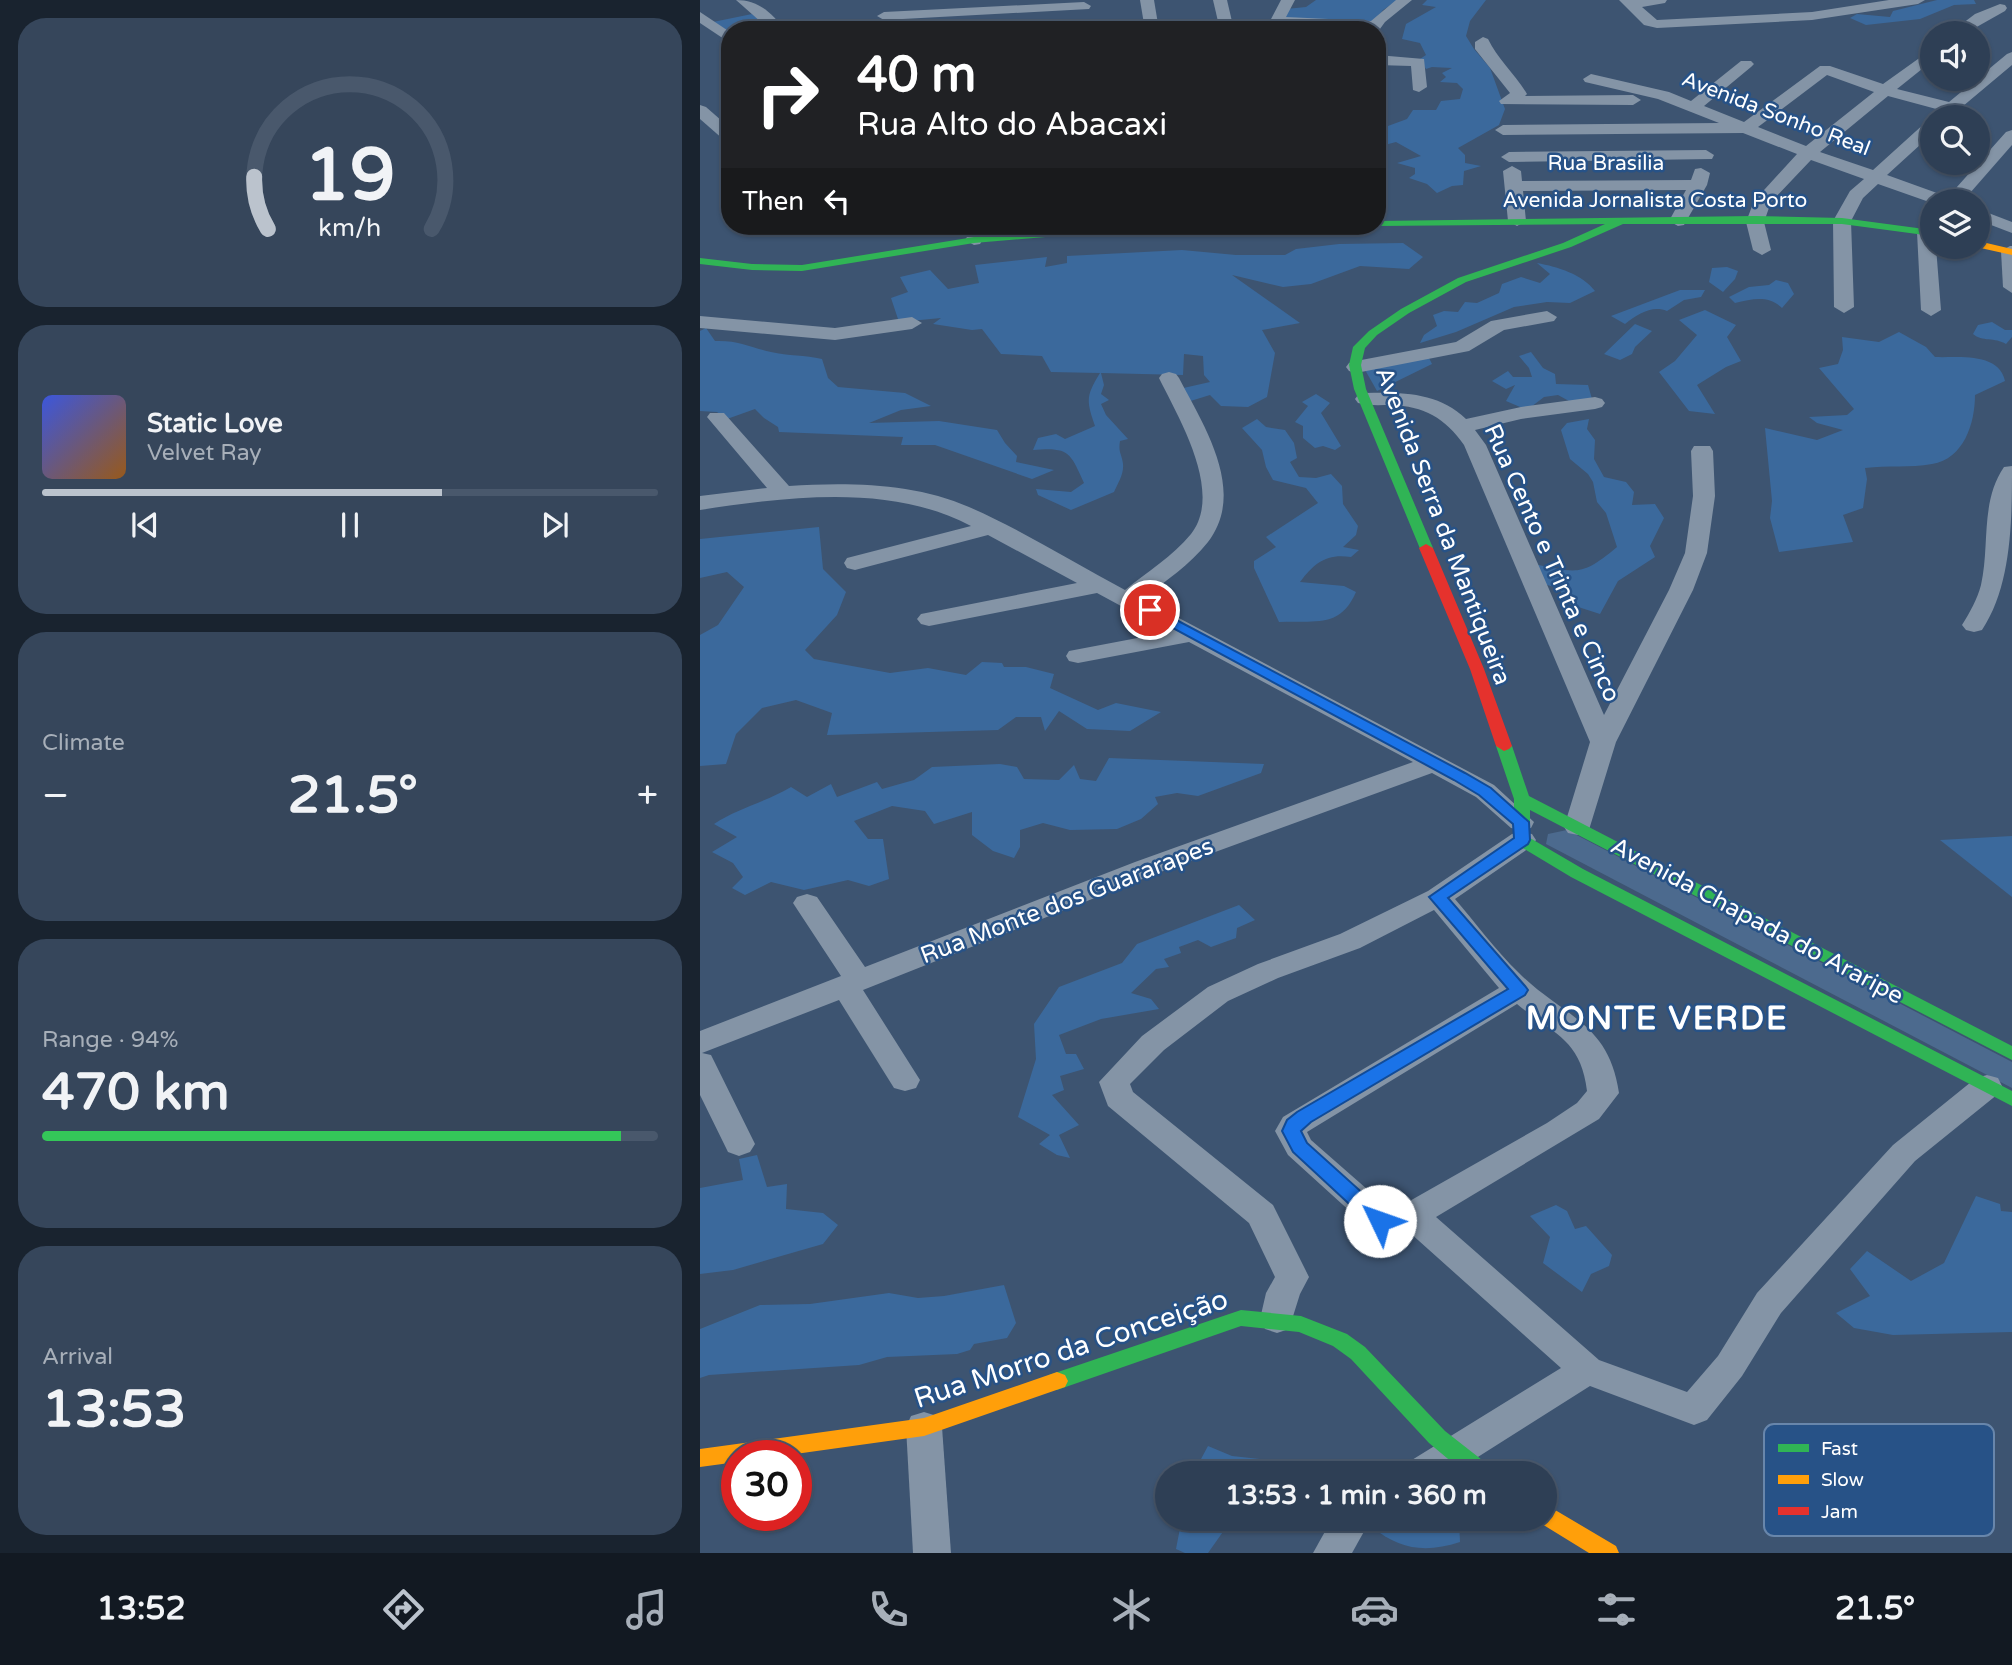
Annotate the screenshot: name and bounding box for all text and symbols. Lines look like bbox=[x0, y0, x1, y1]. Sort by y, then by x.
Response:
map controls bbox=[1920, 21, 1990, 259]
button: sound bbox=[1920, 21, 1990, 91]
text: 40 m bbox=[857, 46, 976, 105]
icon: right bbox=[742, 49, 833, 140]
street label: Avenida Sonho Real bbox=[1678, 67, 1874, 161]
button: search bbox=[1920, 105, 1990, 175]
text: Rua Alto do Abacaxi bbox=[857, 106, 1167, 144]
text: 19 bbox=[304, 132, 396, 220]
street label: Rua Brasilia bbox=[1548, 151, 1664, 176]
icon: left bbox=[818, 182, 856, 220]
text: Then bbox=[742, 186, 804, 217]
street label: Avenida Jornalista Costa Porto bbox=[1503, 188, 1807, 213]
button: layers bbox=[1920, 189, 1990, 259]
text: km/h bbox=[319, 212, 381, 242]
street label: Avenida Serra da Mantiqueira bbox=[1369, 363, 1517, 689]
text: Static Love bbox=[147, 408, 283, 439]
street label: Rua Cento e Trinta e Cinco bbox=[1477, 419, 1627, 707]
text: Velvet Ray bbox=[147, 439, 262, 467]
icon: previous bbox=[126, 506, 164, 544]
icon: pause bbox=[331, 506, 369, 544]
icon: next bbox=[536, 506, 574, 544]
pin bbox=[1120, 580, 1180, 640]
icon: arrive bbox=[1131, 591, 1169, 629]
text: Climate bbox=[42, 729, 125, 757]
text: 21.5° bbox=[288, 764, 418, 827]
text: − bbox=[42, 773, 69, 819]
text: + bbox=[637, 773, 658, 819]
street label: Avenida Chapada do Araripe bbox=[1606, 831, 1908, 1011]
street label: Rua Monte dos Guararapes bbox=[916, 832, 1218, 970]
district label: MONTE VERDE bbox=[1526, 1000, 1788, 1038]
text: Range · 94% bbox=[42, 1026, 178, 1054]
text: 470 km bbox=[42, 1061, 230, 1124]
position arrow bbox=[1343, 1184, 1417, 1258]
street label: Rua Morro da Conceição bbox=[910, 1282, 1232, 1416]
text: Arrival bbox=[42, 1343, 113, 1371]
text: 13:53 bbox=[42, 1378, 186, 1441]
legend bbox=[1764, 1424, 1994, 1536]
text: Fast bbox=[1821, 1438, 1858, 1460]
speed limit sign: 30 bbox=[721, 1440, 812, 1531]
text: Slow bbox=[1821, 1469, 1864, 1491]
text: 13:53 · 1 min · 360 m bbox=[1225, 1480, 1487, 1511]
text: Jam bbox=[1821, 1501, 1858, 1523]
icon: directions bbox=[379, 1585, 428, 1634]
icon: music bbox=[622, 1585, 671, 1634]
icon: phone bbox=[864, 1585, 913, 1634]
icon: climate bbox=[1107, 1585, 1156, 1634]
icon: car bbox=[1350, 1585, 1399, 1634]
icon: filters bbox=[1592, 1585, 1641, 1634]
text: 13:52 bbox=[97, 1590, 186, 1628]
text: 21.5° bbox=[1835, 1590, 1915, 1628]

